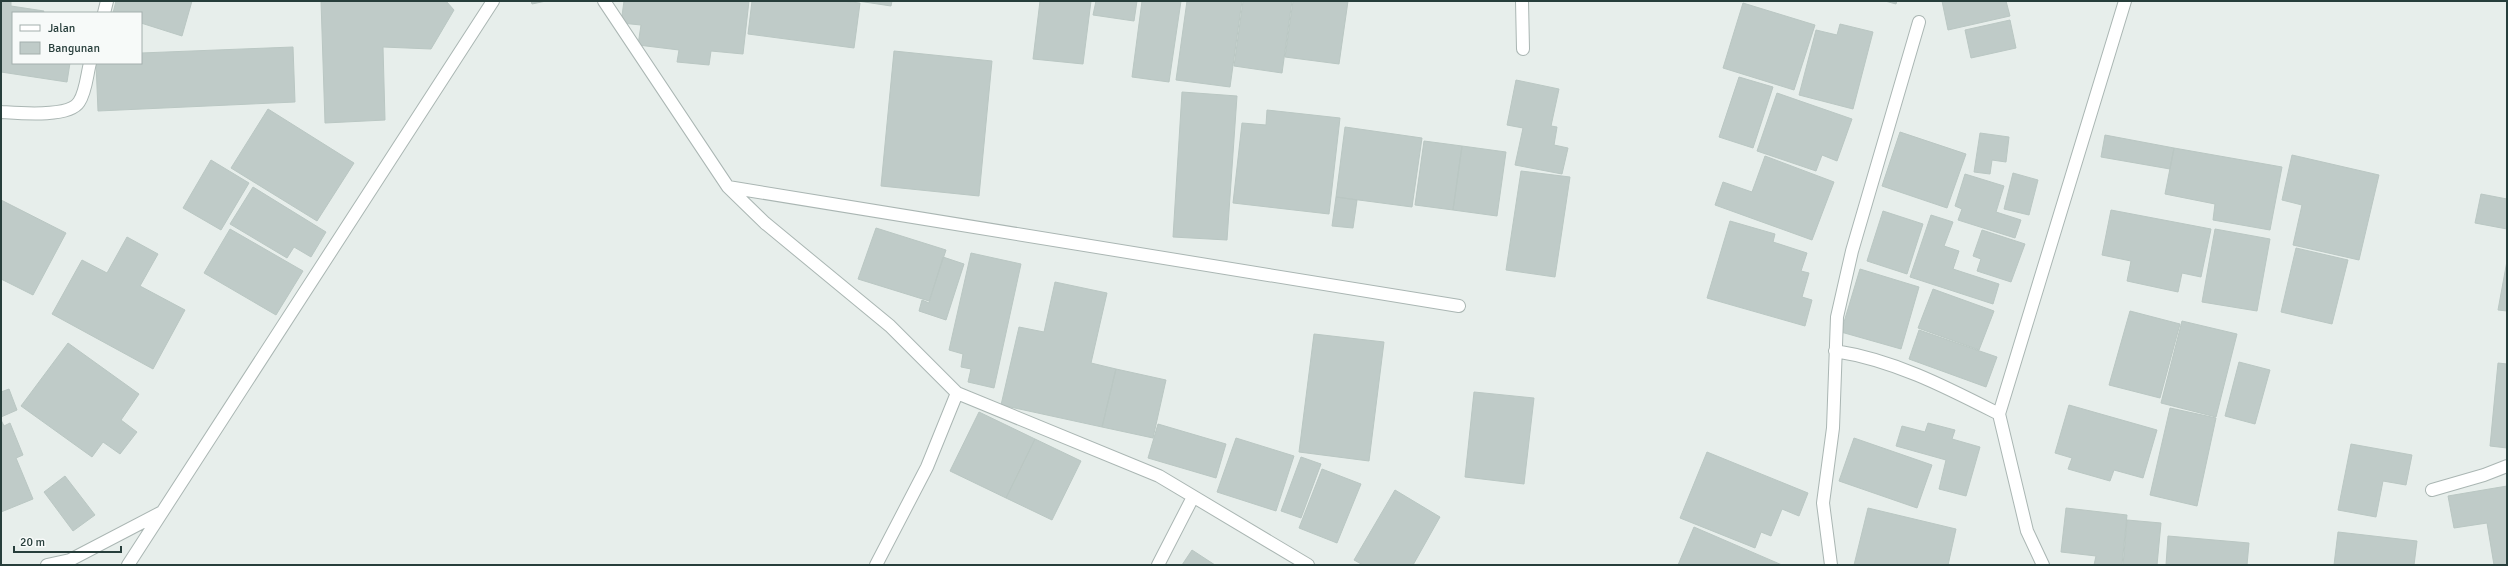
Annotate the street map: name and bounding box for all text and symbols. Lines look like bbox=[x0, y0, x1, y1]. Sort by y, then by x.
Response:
legend bbox=[12, 12, 142, 64]
text: Jalan bbox=[48, 21, 75, 36]
text: Bangunan bbox=[48, 41, 100, 56]
scale bar bbox=[14, 528, 121, 554]
text: 20 m bbox=[20, 535, 45, 550]

